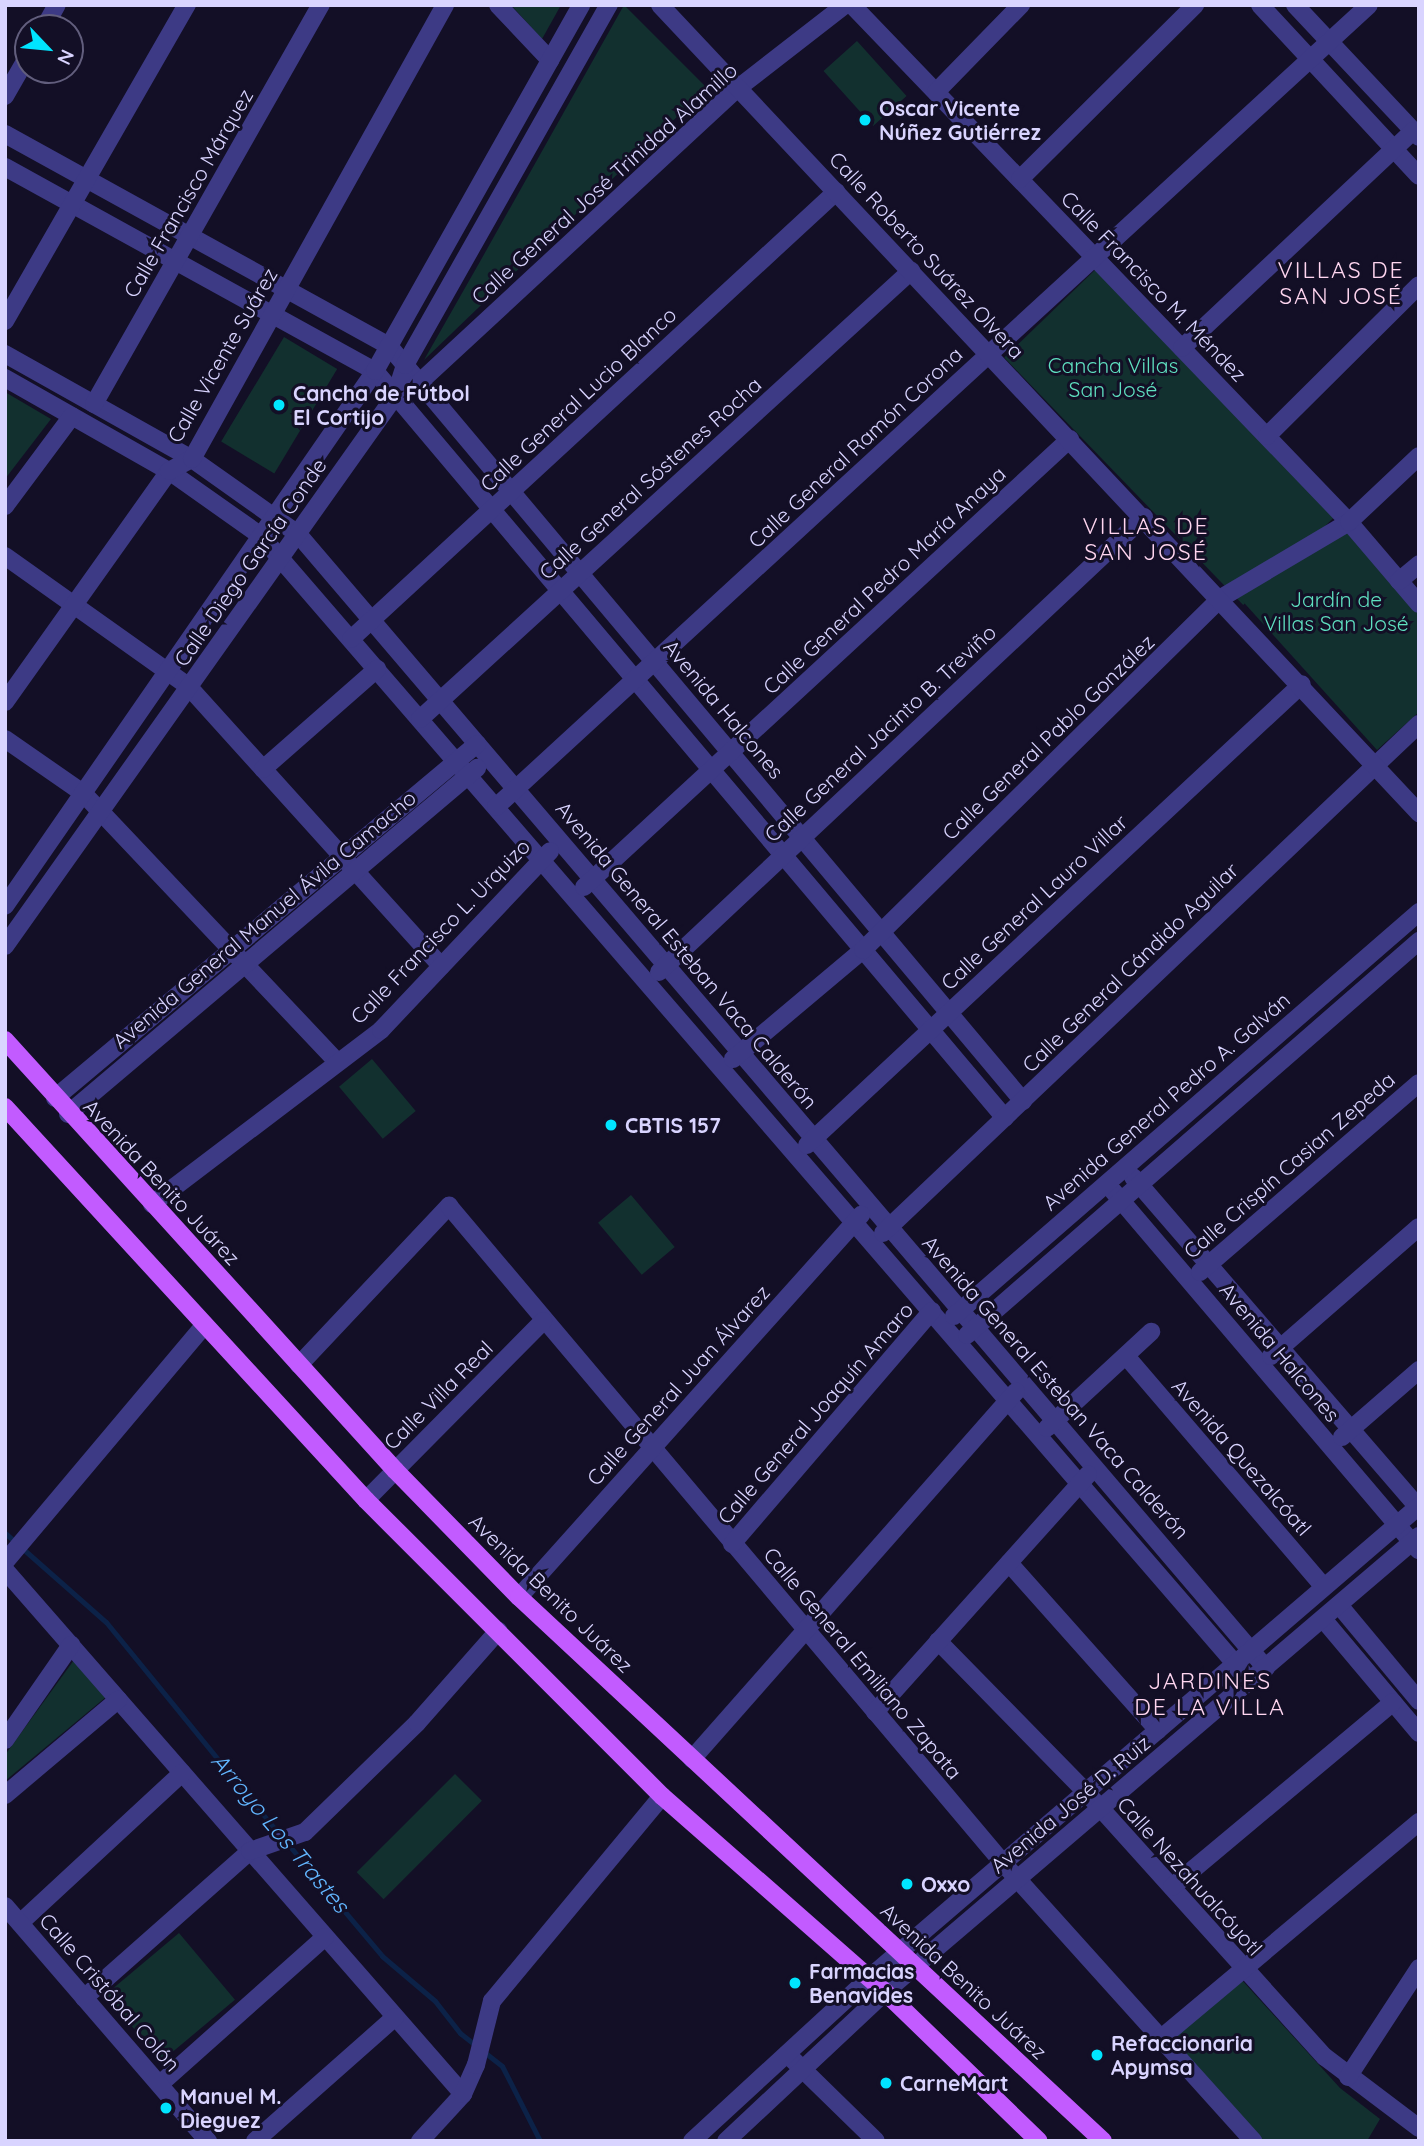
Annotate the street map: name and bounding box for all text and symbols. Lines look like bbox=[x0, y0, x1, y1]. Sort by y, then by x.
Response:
north arrow bbox=[14, 14, 84, 84]
text: N bbox=[52, 46, 80, 69]
street label: Calle General José Trinidad Alamillo bbox=[466, 57, 742, 309]
street label: Calle Francisco Márquez bbox=[118, 84, 258, 302]
place label: Oscar Vicente Núñez Gutiérrez bbox=[879, 95, 1041, 145]
marker: Oscar Vicente Núñez Gutiérrez bbox=[857, 112, 873, 128]
street label: Calle Roberto Suárez Olvera bbox=[824, 146, 1030, 364]
street label: Calle Francisco M. Méndez bbox=[1056, 185, 1252, 387]
district label: VILLAS DE SAN JOSÉ bbox=[1279, 256, 1403, 310]
street label: Calle Vicente Suárez bbox=[162, 263, 282, 447]
street label: Calle General Lucio Blanco bbox=[475, 302, 681, 496]
street label: Calle General Ramón Corona bbox=[743, 341, 967, 553]
park label: Cancha Villas San José bbox=[1048, 352, 1178, 402]
street label: Calle General Sóstenes Rocha bbox=[534, 372, 766, 584]
place label: Cancha de Fútbol El Cortijo bbox=[293, 380, 470, 430]
marker: Cancha de Fútbol El Cortijo bbox=[271, 397, 287, 413]
street label: Calle Diego García Conde bbox=[169, 453, 331, 671]
street label: Calle General Pedro María Anaya bbox=[758, 461, 1010, 699]
district label: VILLAS DE SAN JOSÉ bbox=[1084, 512, 1208, 566]
park label: Jardín de Villas San José bbox=[1263, 586, 1409, 636]
street label: Calle General Jacinto B. Treviño bbox=[759, 619, 1001, 847]
street label: Calle General Pablo González bbox=[937, 629, 1159, 845]
street label: Avenida Halcones bbox=[659, 634, 789, 784]
street label: Avenida General Manuel Ávila Camacho bbox=[107, 785, 421, 1053]
street label: Avenida General Esteban Vaca Calderón bbox=[551, 796, 823, 1114]
street label: Calle General Lauro Villar bbox=[936, 809, 1132, 995]
street label: Calle Francisco L. Urquizo bbox=[345, 833, 535, 1029]
street label: Calle General Cándido Aguilar bbox=[1017, 857, 1243, 1077]
street label: Avenida General Pedro A. Galván bbox=[1037, 987, 1295, 1215]
street label: Calle Crispín Casian Zepeda bbox=[1178, 1066, 1400, 1264]
street label: Avenida Benito Juárez bbox=[79, 1094, 245, 1270]
place label: CBTIS 157 bbox=[625, 1112, 721, 1138]
marker: CBTIS 157 bbox=[603, 1117, 619, 1133]
street label: Avenida General Esteban Vaca Calderón bbox=[917, 1230, 1195, 1544]
street label: Avenida Halcones bbox=[1215, 1277, 1345, 1427]
street label: Calle General Juan Álvarez bbox=[581, 1280, 775, 1490]
street label: Calle General Joaquín Amaro bbox=[712, 1297, 918, 1529]
street label: Calle Villa Real bbox=[378, 1335, 498, 1455]
street label: Avenida Quezalcóatl bbox=[1167, 1373, 1317, 1541]
street label: Avenida Benito Juárez bbox=[464, 1508, 638, 1678]
street label: Calle General Emiliano Zapata bbox=[759, 1542, 967, 1784]
district label: JARDINES DE LA VILLA bbox=[1136, 1667, 1284, 1721]
street label: Avenida José D. Ruiz bbox=[985, 1730, 1155, 1878]
water label: Arroyo Los Trastes bbox=[205, 1748, 355, 1918]
street label: Calle Nezahualcóyotl bbox=[1112, 1792, 1268, 1960]
place label: Oxxo bbox=[921, 1871, 970, 1897]
marker: Oxxo bbox=[899, 1876, 915, 1892]
street label: Avenida Benito Juárez bbox=[876, 1898, 1052, 2064]
street label: Calle Cristóbal Colón bbox=[34, 1908, 186, 2076]
place label: Farmacias Benavides bbox=[809, 1958, 914, 2008]
marker: Farmacias Benavides bbox=[787, 1975, 803, 1991]
place label: Refaccionaria Apymsa bbox=[1111, 2030, 1253, 2080]
marker: Refaccionaria Apymsa bbox=[1089, 2047, 1105, 2063]
place label: CarneMart bbox=[900, 2070, 1008, 2096]
marker: CarneMart bbox=[878, 2075, 894, 2091]
place label: Manuel M. Dieguez bbox=[180, 2083, 282, 2133]
marker: Manuel M. Dieguez bbox=[158, 2100, 174, 2116]

